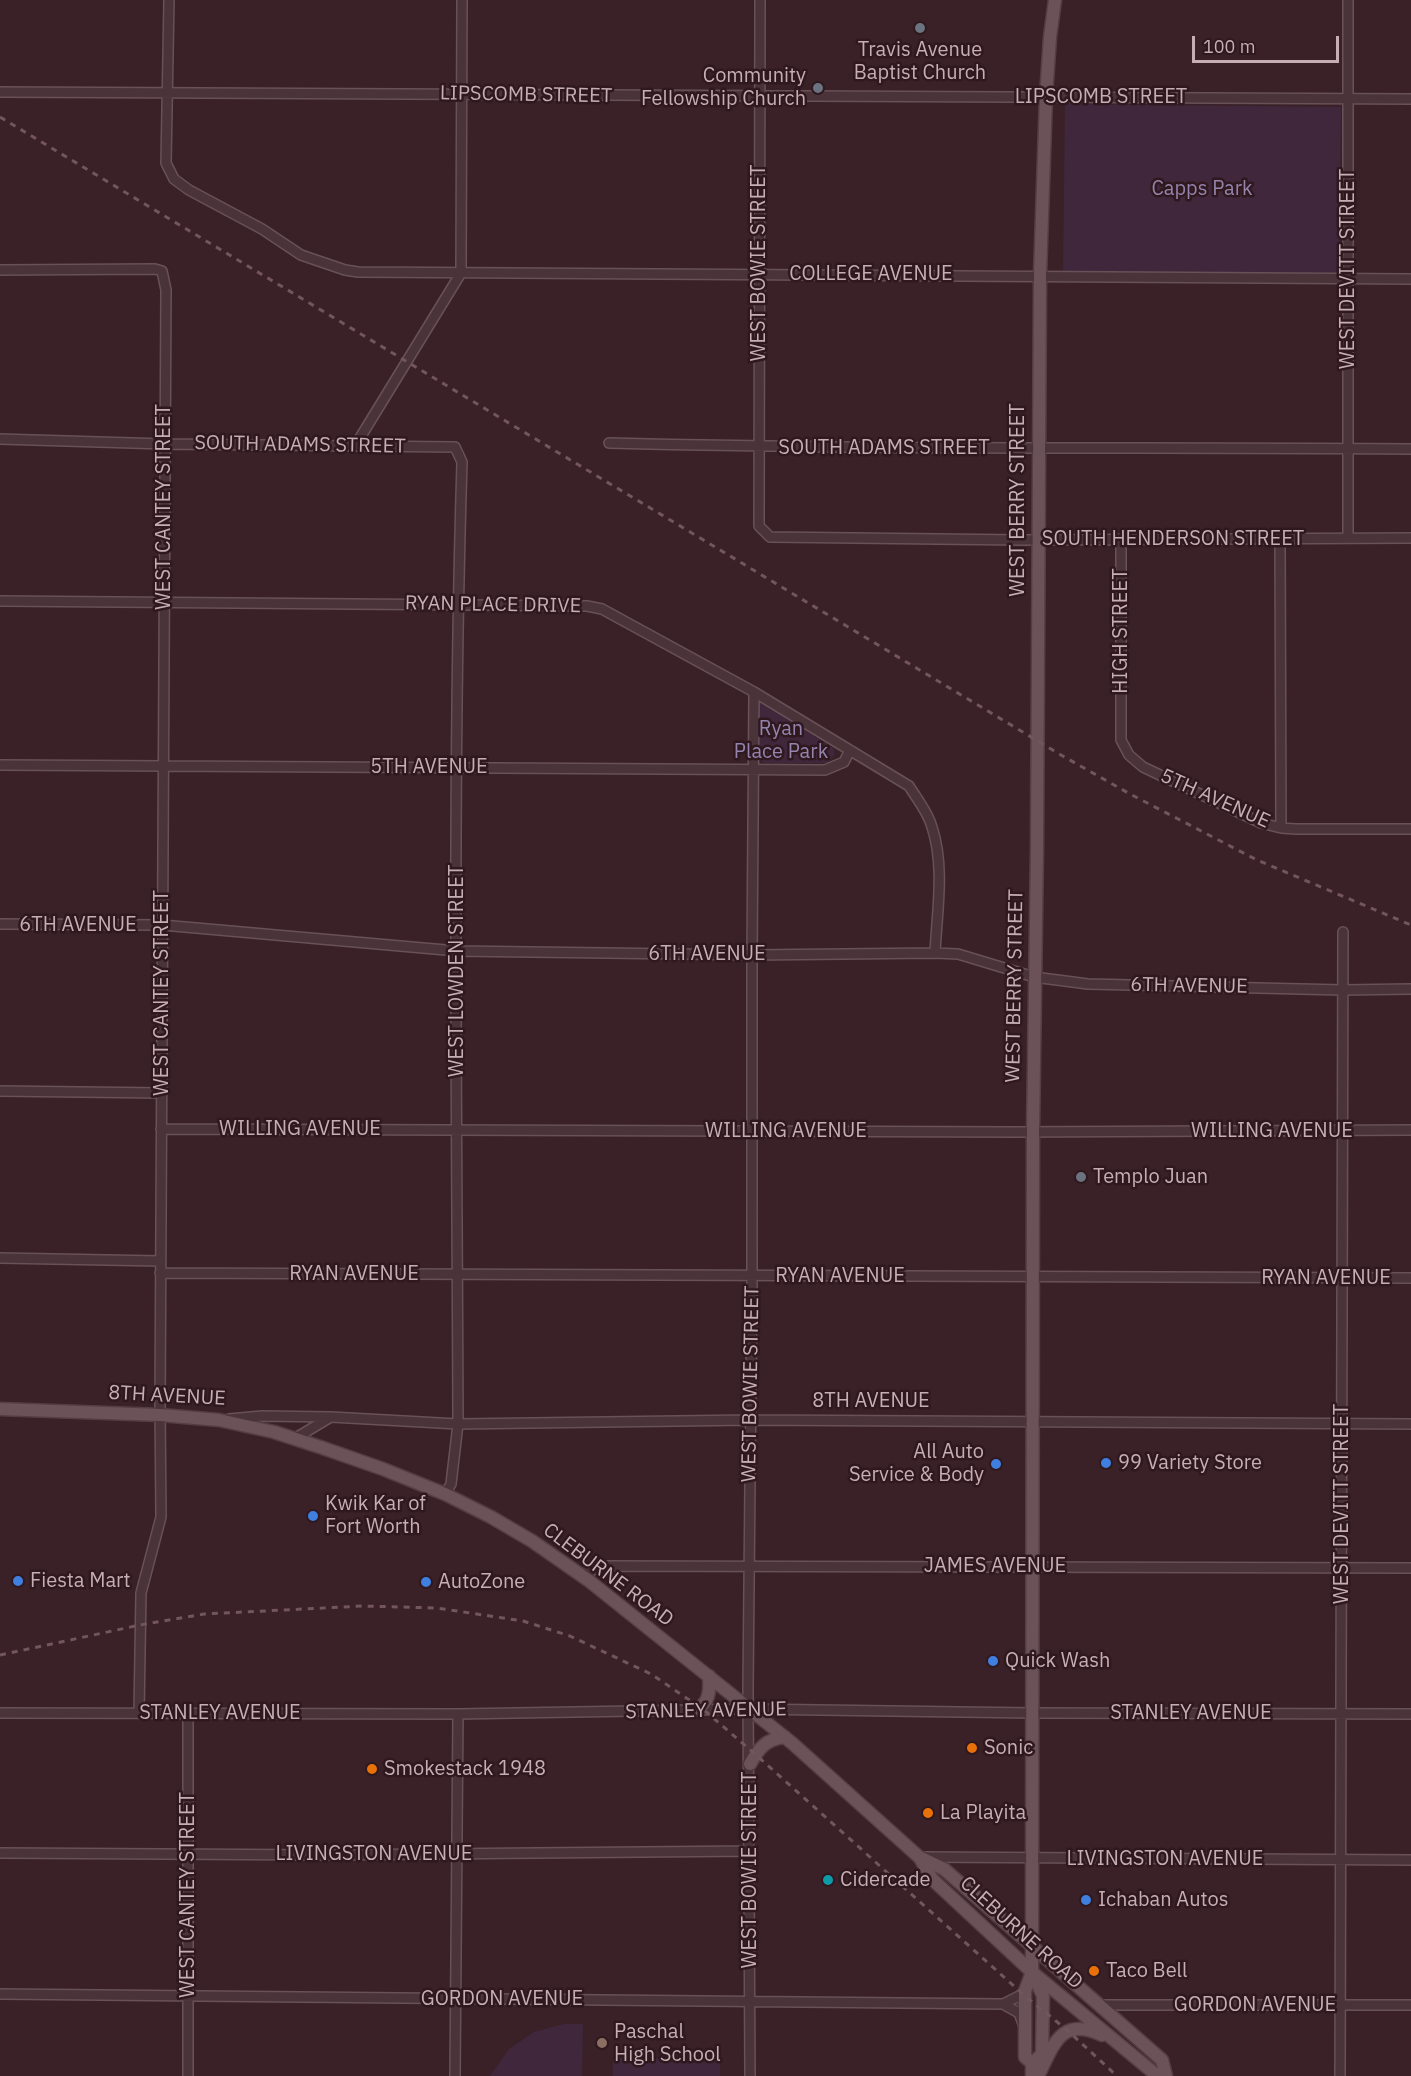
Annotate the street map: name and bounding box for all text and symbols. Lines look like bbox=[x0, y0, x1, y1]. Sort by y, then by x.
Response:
marker: Travis Avenue Baptist Church bbox=[913, 21, 927, 35]
scale bar bbox=[1195, 24, 1342, 62]
text: 100 m bbox=[1203, 35, 1255, 58]
place label: Travis Avenue Baptist Church bbox=[854, 38, 986, 85]
place label: Community Fellowship Church bbox=[641, 64, 806, 111]
street label: LIPSCOMB STREET bbox=[440, 81, 612, 109]
marker: Community Fellowship Church bbox=[811, 81, 825, 95]
street label: LIPSCOMB STREET bbox=[1015, 85, 1187, 109]
street label: WEST BOWIE STREET bbox=[747, 165, 771, 361]
street label: WEST DEVITT STREET bbox=[1336, 169, 1360, 369]
park label: Capps Park bbox=[1151, 177, 1253, 201]
street label: COLLEGE AVENUE bbox=[789, 262, 953, 286]
street label: WEST BERRY STREET bbox=[1006, 403, 1030, 597]
street label: WEST CANTEY STREET bbox=[152, 404, 176, 610]
street label: SOUTH ADAMS STREET bbox=[194, 431, 406, 459]
street label: SOUTH ADAMS STREET bbox=[778, 436, 990, 460]
street label: SOUTH HENDERSON STREET bbox=[1042, 527, 1304, 551]
street label: HIGH STREET bbox=[1109, 568, 1133, 694]
street label: RYAN PLACE DRIVE bbox=[405, 591, 581, 619]
park label: Ryan Place Park bbox=[734, 717, 828, 764]
street label: 5TH AVENUE bbox=[370, 755, 488, 779]
street label: 5TH AVENUE bbox=[1156, 764, 1274, 834]
street label: WEST LOWDEN STREET bbox=[445, 865, 469, 1077]
street label: WEST BERRY STREET bbox=[1001, 889, 1029, 1083]
street label: WEST CANTEY STREET bbox=[150, 890, 174, 1096]
street label: 6TH AVENUE bbox=[19, 913, 137, 937]
street label: 6TH AVENUE bbox=[648, 942, 766, 966]
street label: 6TH AVENUE bbox=[1130, 973, 1248, 999]
street label: WILLING AVENUE bbox=[219, 1117, 381, 1141]
street label: WILLING AVENUE bbox=[705, 1119, 867, 1143]
street label: WILLING AVENUE bbox=[1191, 1119, 1353, 1143]
place label: Templo Juan bbox=[1093, 1165, 1208, 1189]
marker: Templo Juan bbox=[1074, 1170, 1088, 1184]
street label: RYAN AVENUE bbox=[289, 1262, 419, 1286]
street label: RYAN AVENUE bbox=[775, 1264, 905, 1288]
street label: RYAN AVENUE bbox=[1261, 1266, 1391, 1290]
street label: WEST BOWIE STREET bbox=[737, 1285, 765, 1483]
street label: 8TH AVENUE bbox=[108, 1381, 226, 1411]
street label: 8TH AVENUE bbox=[812, 1389, 930, 1413]
street label: WEST DEVITT STREET bbox=[1330, 1404, 1354, 1604]
place label: All Auto Service & Body bbox=[849, 1440, 984, 1487]
place label: 99 Variety Store bbox=[1118, 1451, 1262, 1475]
marker: 99 Variety Store bbox=[1099, 1456, 1113, 1470]
marker: All Auto Service & Body bbox=[989, 1457, 1003, 1471]
place label: Kwik Kar of Fort Worth bbox=[325, 1492, 426, 1539]
marker: Kwik Kar of Fort Worth bbox=[306, 1509, 320, 1523]
street label: CLEBURNE ROAD bbox=[538, 1518, 678, 1632]
street label: JAMES AVENUE bbox=[924, 1554, 1066, 1578]
place label: Fiesta Mart bbox=[30, 1569, 131, 1593]
place label: AutoZone bbox=[438, 1570, 525, 1594]
marker: Fiesta Mart bbox=[11, 1574, 25, 1588]
marker: AutoZone bbox=[419, 1575, 433, 1589]
place label: Quick Wash bbox=[1005, 1649, 1110, 1673]
marker: Quick Wash bbox=[986, 1654, 1000, 1668]
street label: STANLEY AVENUE bbox=[625, 1698, 787, 1724]
street label: STANLEY AVENUE bbox=[139, 1701, 301, 1725]
street label: STANLEY AVENUE bbox=[1110, 1701, 1272, 1725]
place label: Sonic bbox=[984, 1736, 1033, 1760]
marker: Sonic bbox=[965, 1741, 979, 1755]
place label: Smokestack 1948 bbox=[384, 1757, 546, 1781]
marker: Smokestack 1948 bbox=[365, 1762, 379, 1776]
street label: WEST BOWIE STREET bbox=[738, 1772, 762, 1968]
street label: WEST CANTEY STREET bbox=[176, 1792, 200, 1998]
place label: La Playita bbox=[940, 1801, 1026, 1825]
marker: La Playita bbox=[921, 1806, 935, 1820]
street label: LIVINGSTON AVENUE bbox=[276, 1842, 472, 1866]
street label: LIVINGSTON AVENUE bbox=[1067, 1847, 1263, 1871]
place label: Cidercade bbox=[840, 1868, 931, 1892]
street label: CLEBURNE ROAD bbox=[955, 1872, 1087, 1994]
marker: Cidercade bbox=[821, 1873, 835, 1887]
place label: Ichaban Autos bbox=[1098, 1888, 1228, 1912]
marker: Ichaban Autos bbox=[1079, 1893, 1093, 1907]
place label: Taco Bell bbox=[1106, 1959, 1187, 1983]
marker: Taco Bell bbox=[1087, 1964, 1101, 1978]
street label: GORDON AVENUE bbox=[421, 1987, 583, 2011]
street label: GORDON AVENUE bbox=[1174, 1993, 1336, 2017]
place label: Paschal High School bbox=[614, 2020, 721, 2067]
marker: Paschal High School bbox=[595, 2036, 609, 2050]

